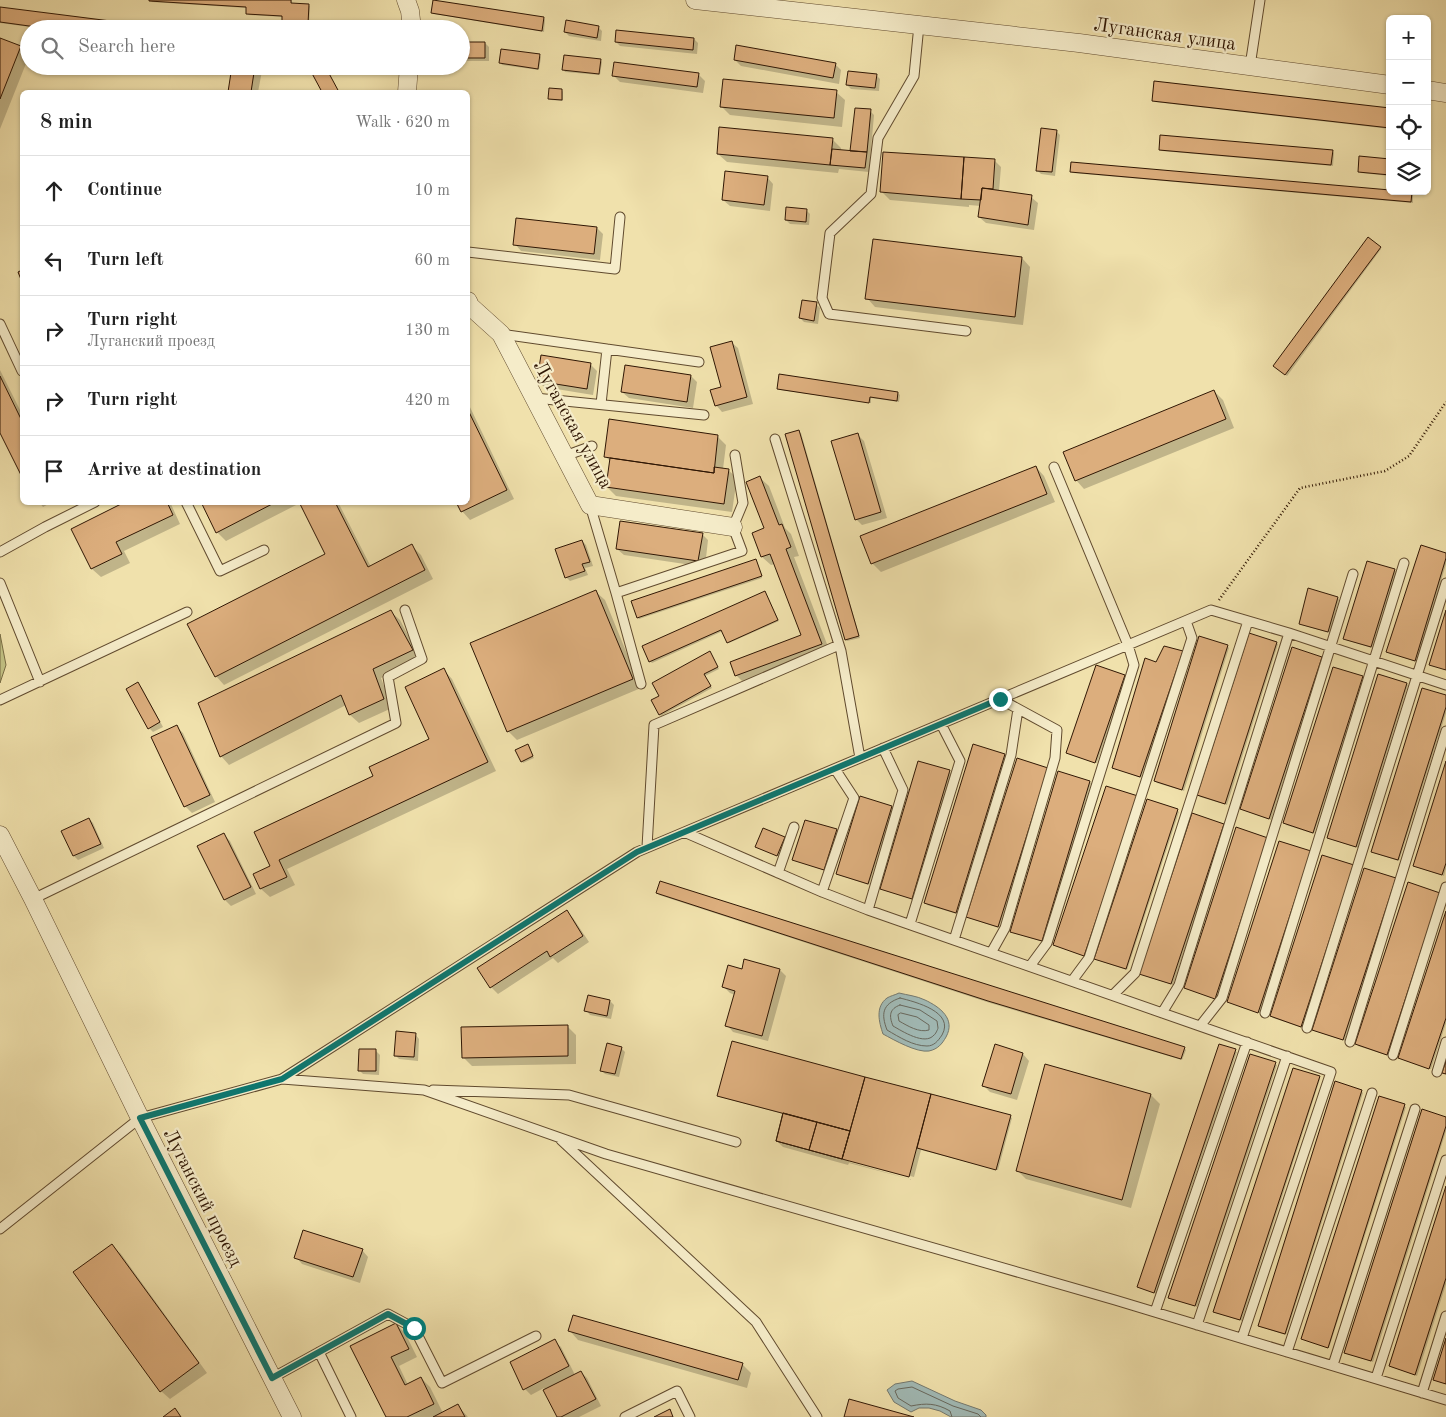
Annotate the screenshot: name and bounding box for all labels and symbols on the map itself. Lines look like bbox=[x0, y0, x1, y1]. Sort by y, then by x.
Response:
street label: Луганская улица bbox=[1092, 16, 1238, 55]
street label: Луганская улица bbox=[529, 358, 615, 493]
route end bbox=[989, 688, 1012, 711]
street label: Луганский проезд bbox=[159, 1126, 245, 1271]
route start bbox=[403, 1317, 426, 1340]

